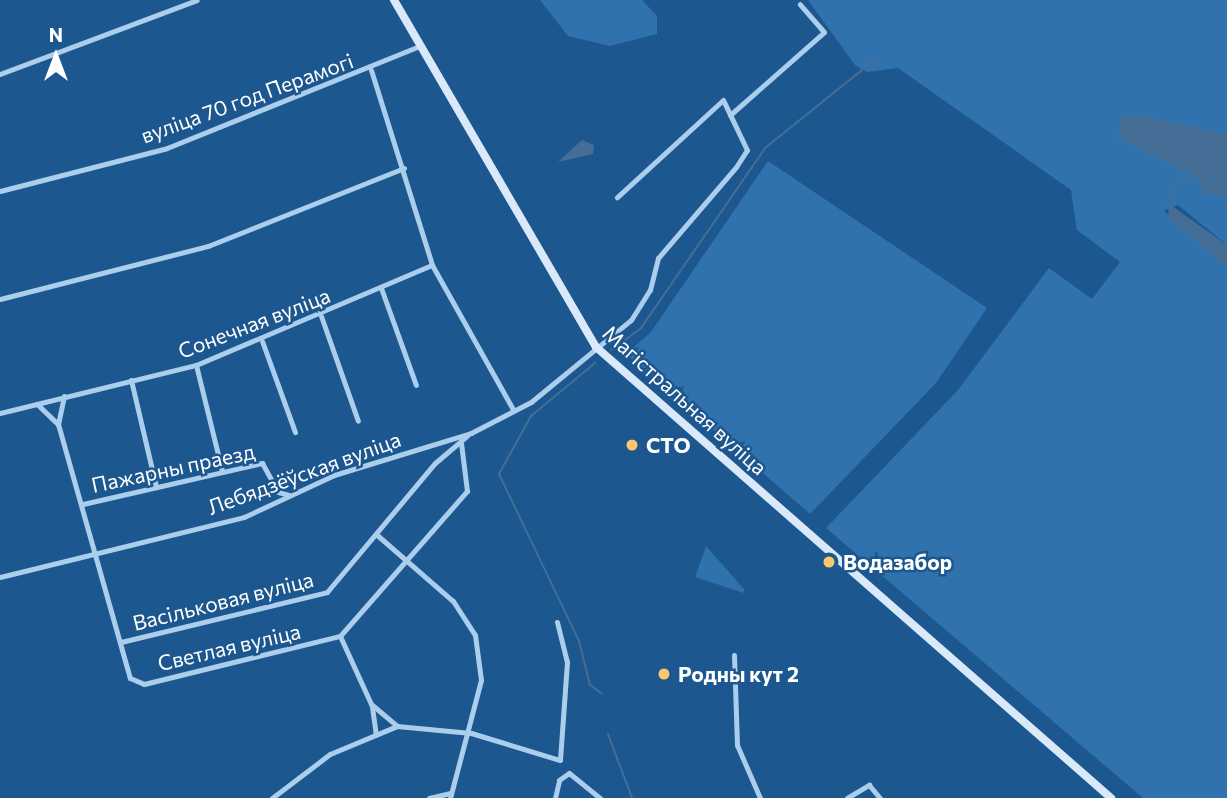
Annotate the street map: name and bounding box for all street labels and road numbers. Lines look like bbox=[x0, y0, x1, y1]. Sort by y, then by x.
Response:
street label: вуліца 70 год Перамогі bbox=[137, 48, 357, 148]
street label: Сонечная вуліца bbox=[174, 282, 334, 364]
street label: Магістральная вуліца bbox=[598, 320, 772, 480]
street label: Лебядзёўская вуліца bbox=[204, 426, 404, 520]
street label: Пажарны праезд bbox=[89, 438, 257, 498]
street label: Васільковая вуліца bbox=[130, 566, 316, 636]
street label: Светлая вуліца bbox=[155, 618, 303, 676]

